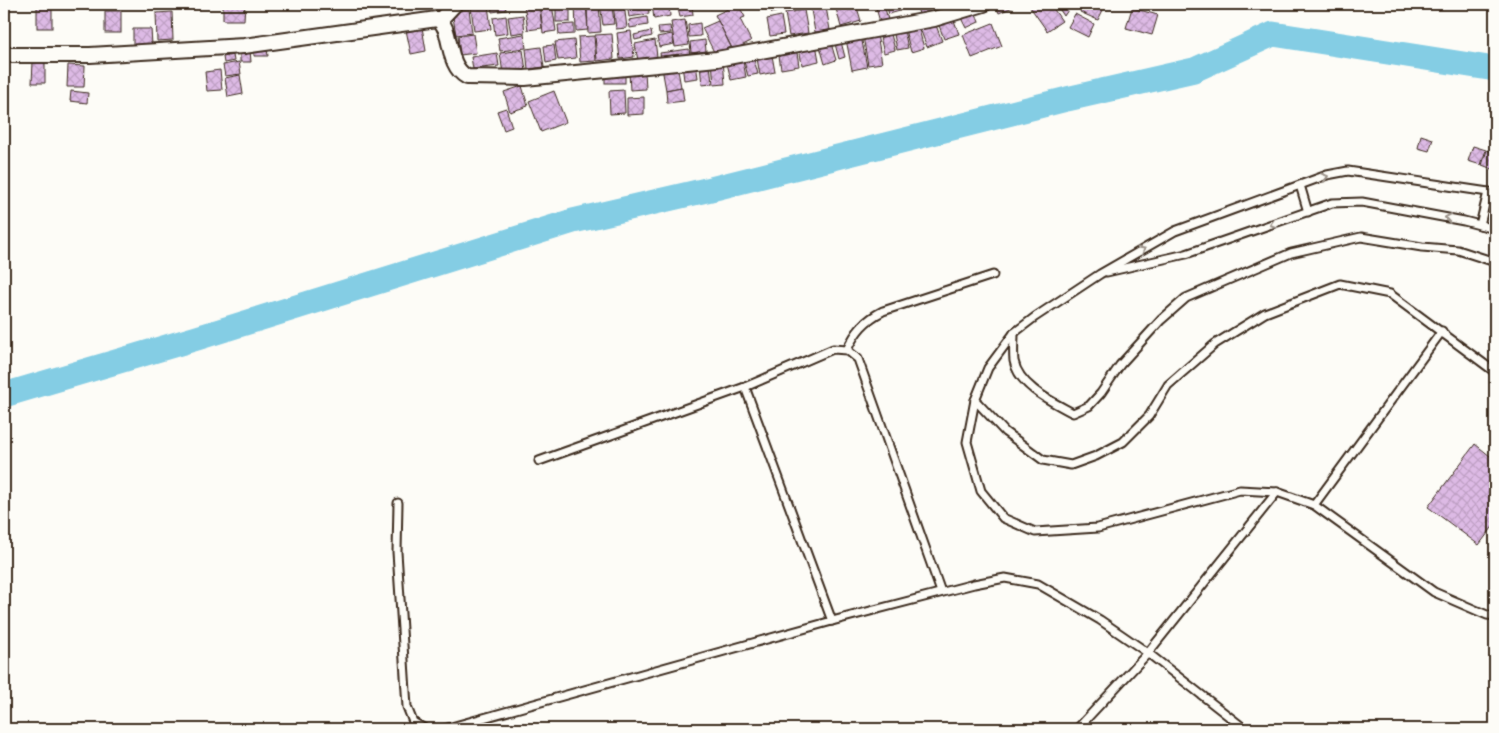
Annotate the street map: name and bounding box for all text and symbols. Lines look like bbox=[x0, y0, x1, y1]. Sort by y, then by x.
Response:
one-way arrow bbox=[1320, 172, 1329, 182]
one-way arrow bbox=[1443, 213, 1452, 223]
one-way arrow bbox=[1269, 218, 1278, 228]
one-way arrow bbox=[1137, 246, 1146, 256]

